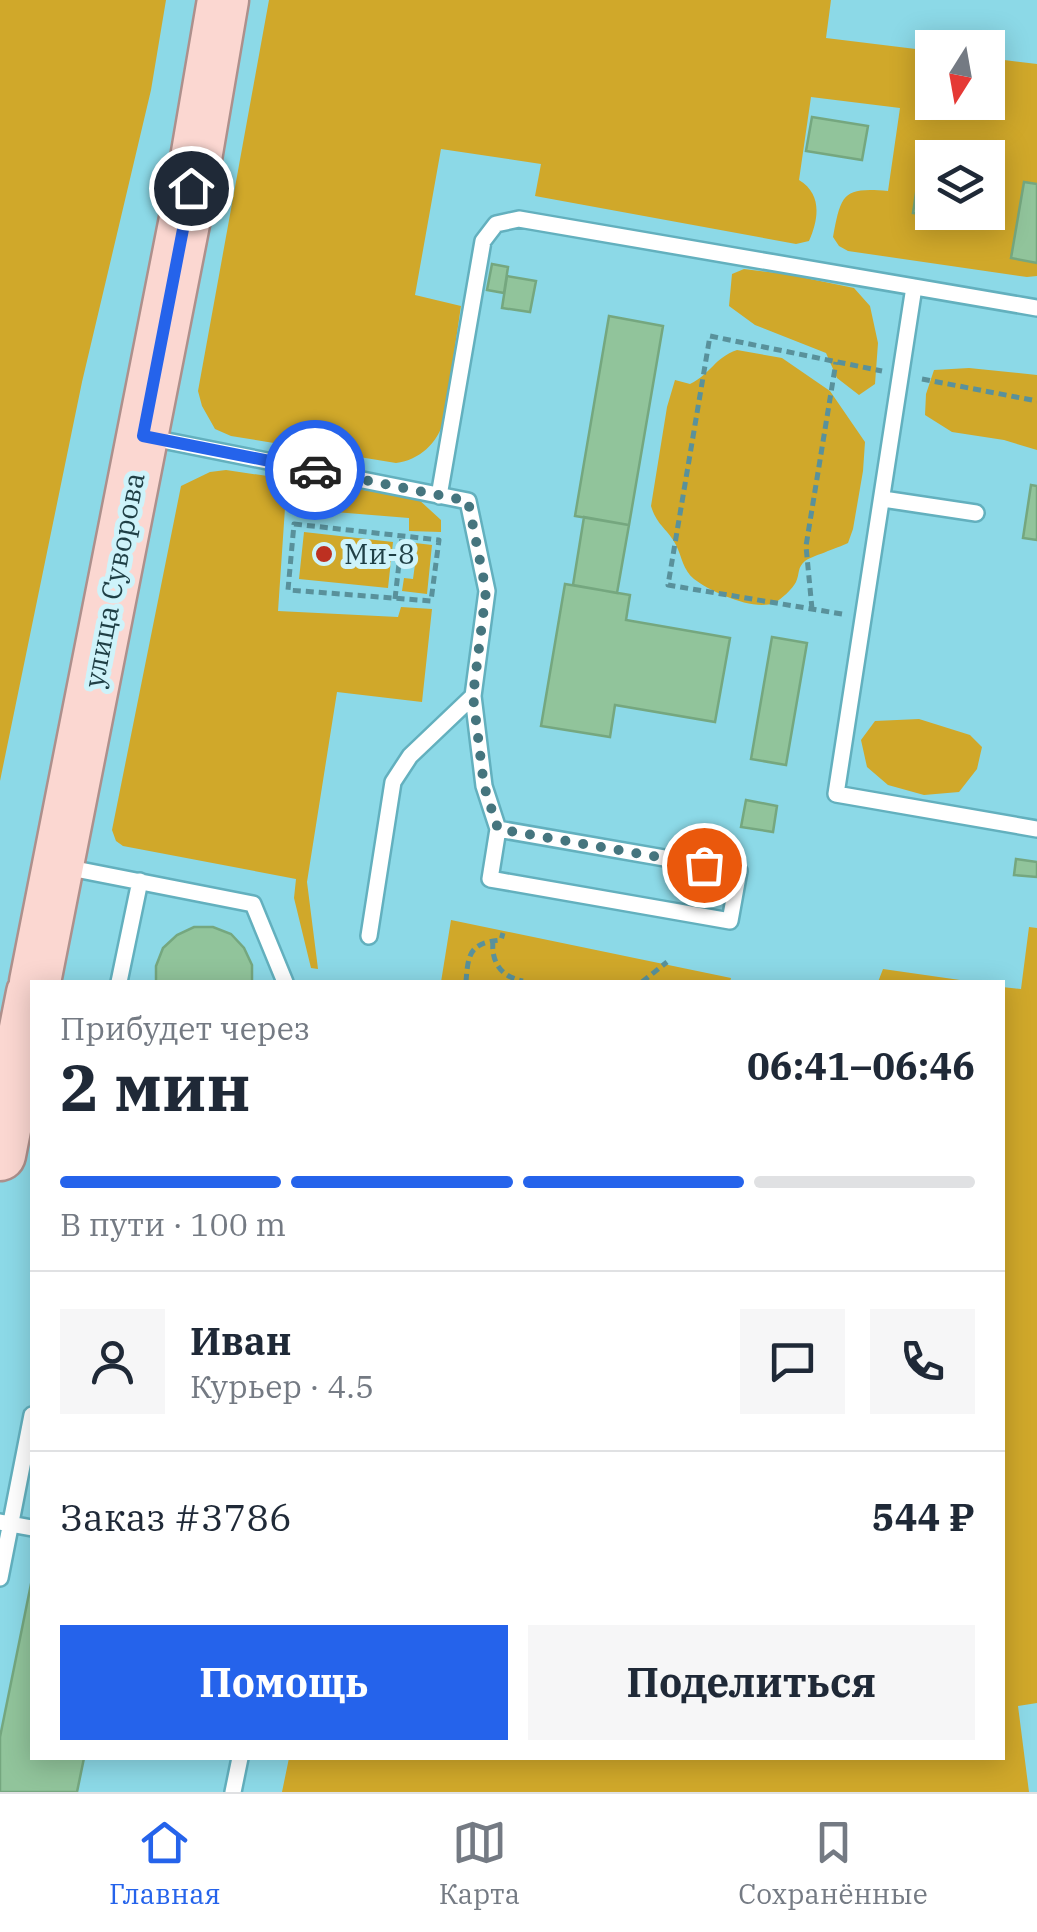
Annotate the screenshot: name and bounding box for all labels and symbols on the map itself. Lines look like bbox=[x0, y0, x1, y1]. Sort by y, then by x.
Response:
north arrow bbox=[915, 30, 1005, 120]
pin bbox=[149, 146, 234, 231]
courier bbox=[265, 420, 365, 520]
street label: улица Суворова bbox=[75, 469, 153, 691]
place label: Ми-8 bbox=[344, 535, 415, 572]
marker: Ми-8 bbox=[313, 543, 335, 565]
pin bbox=[662, 823, 747, 908]

